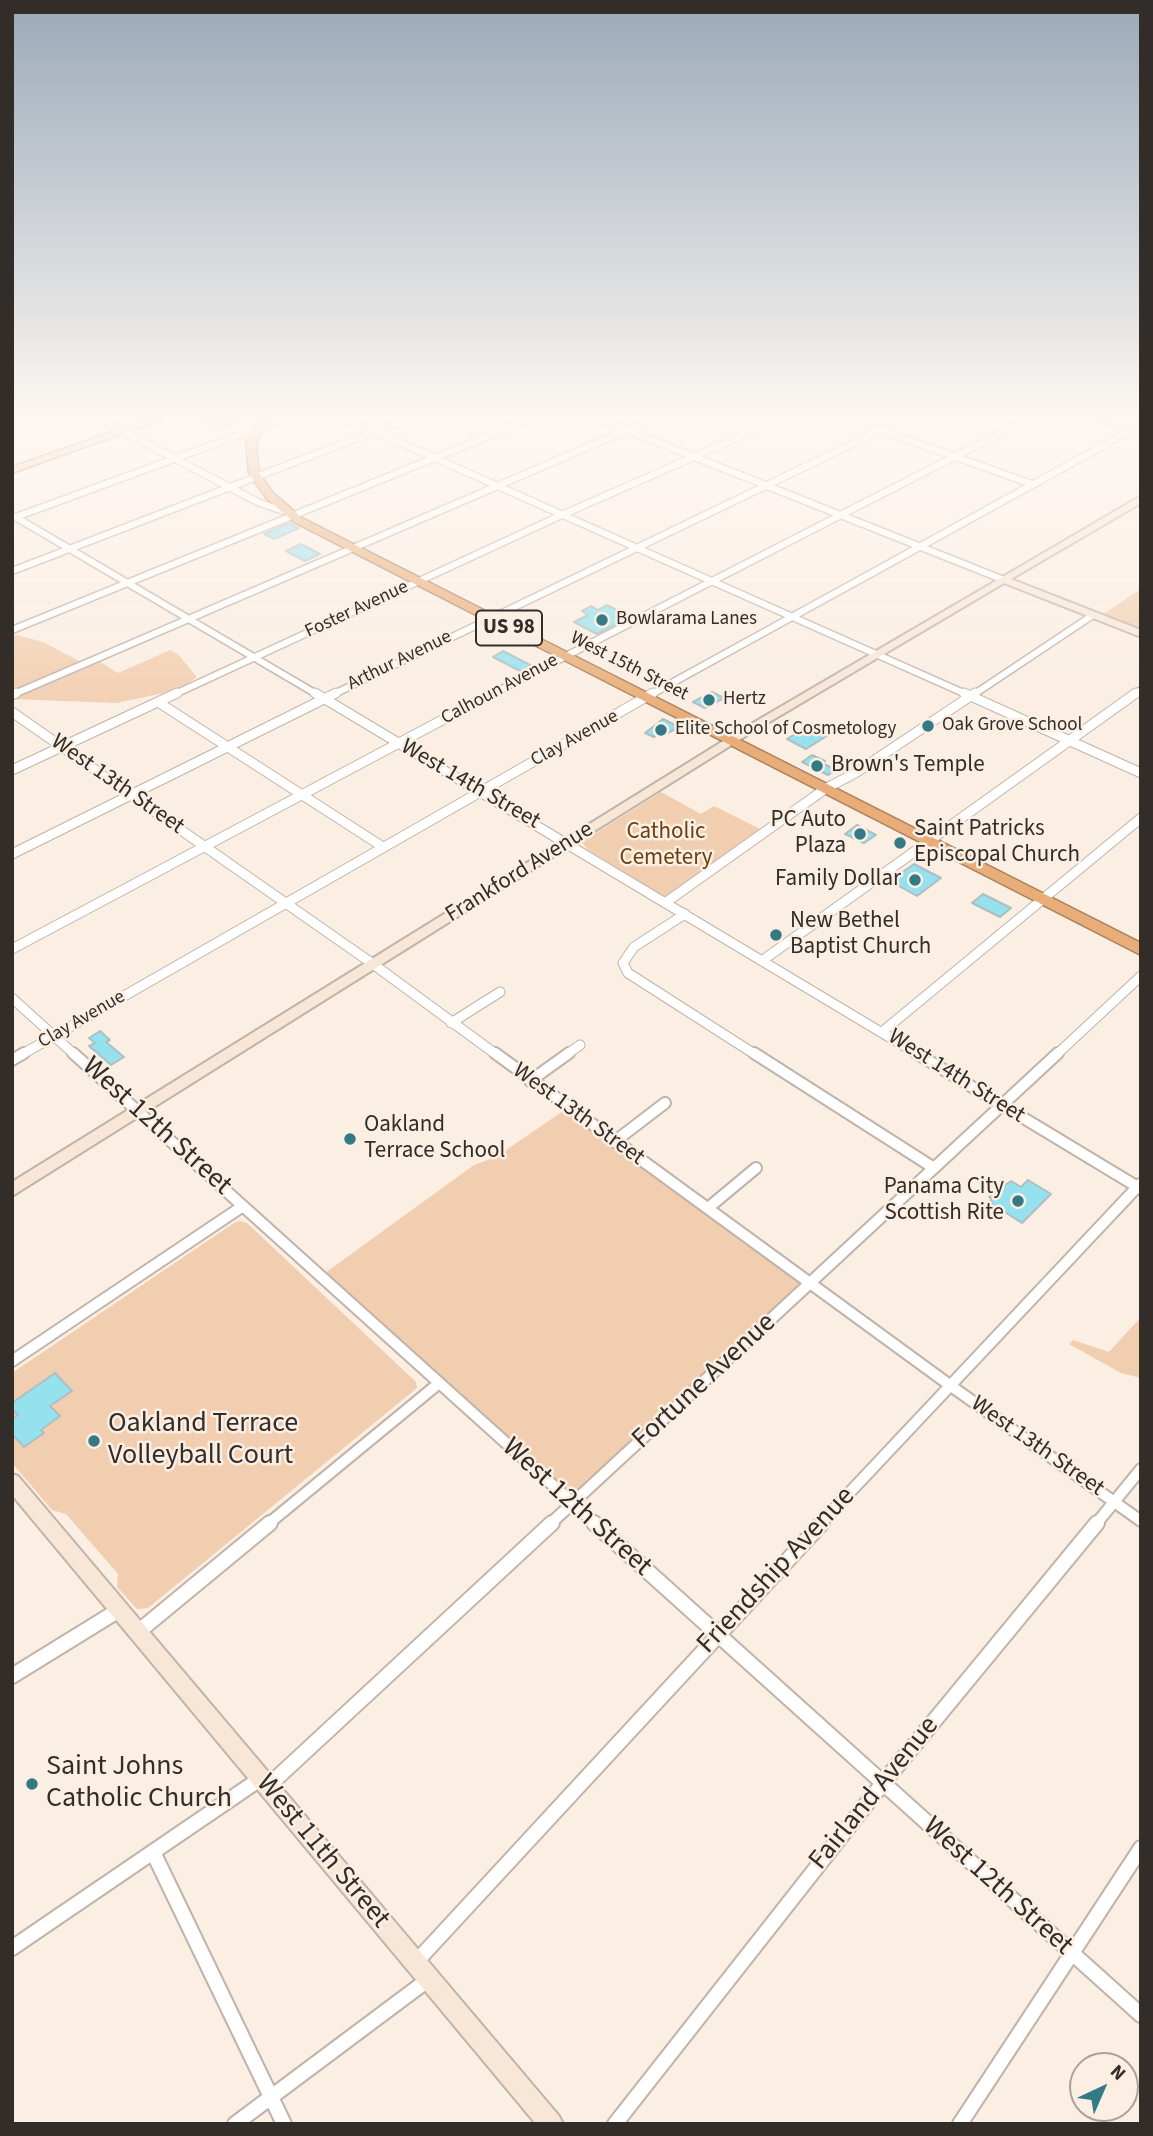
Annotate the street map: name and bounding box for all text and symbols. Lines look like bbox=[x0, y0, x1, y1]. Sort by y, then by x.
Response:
street label: Foster Avenue bbox=[302, 576, 412, 644]
place label: Bowlarama Lanes bbox=[616, 609, 757, 631]
road number: US 98 bbox=[476, 610, 542, 646]
marker: Bowlarama Lanes bbox=[594, 612, 610, 628]
street label: Arthur Avenue bbox=[344, 626, 456, 696]
street label: West 15th Street bbox=[566, 628, 692, 706]
street label: Calhoun Avenue bbox=[438, 650, 562, 730]
place label: Hertz bbox=[723, 689, 766, 711]
marker: Hertz bbox=[701, 692, 717, 708]
street label: Clay Avenue bbox=[527, 706, 623, 772]
place label: Oak Grove School bbox=[942, 715, 1082, 737]
marker: Oak Grove School bbox=[920, 718, 936, 734]
place label: Elite School of Cosmetology bbox=[675, 719, 896, 741]
marker: Elite School of Cosmetology bbox=[653, 722, 669, 738]
street label: West 13th Street bbox=[45, 729, 189, 841]
street label: West 14th Street bbox=[395, 734, 545, 836]
place label: Brown's Temple bbox=[831, 752, 985, 780]
marker: Brown's Temple bbox=[809, 758, 825, 774]
place label: PC Auto Plaza bbox=[770, 807, 846, 861]
place label: Saint Patricks Episcopal Church bbox=[914, 816, 1080, 870]
street label: Frankford Avenue bbox=[441, 817, 599, 929]
park label: Catholic Cemetery bbox=[620, 819, 712, 873]
marker: PC Auto Plaza bbox=[852, 826, 868, 842]
marker: Saint Patricks Episcopal Church bbox=[892, 835, 908, 851]
place label: Family Dollar bbox=[775, 866, 901, 894]
marker: Family Dollar bbox=[907, 872, 923, 888]
place label: New Bethel Baptist Church bbox=[790, 908, 931, 962]
marker: New Bethel Baptist Church bbox=[768, 927, 784, 943]
street label: Clay Avenue bbox=[35, 986, 129, 1054]
street label: West 14th Street bbox=[882, 1024, 1030, 1130]
street label: West 12th Street bbox=[74, 1051, 238, 1203]
street label: West 13th Street bbox=[507, 1058, 649, 1172]
place label: Oakland Terrace School bbox=[364, 1112, 505, 1166]
marker: Oakland Terrace School bbox=[342, 1131, 358, 1147]
place label: Panama City Scottish Rite bbox=[884, 1174, 1004, 1228]
marker: Panama City Scottish Rite bbox=[1010, 1193, 1026, 1209]
street label: Fortune Avenue bbox=[626, 1307, 784, 1457]
street label: West 13th Street bbox=[965, 1391, 1109, 1503]
place label: Oakland Terrace Volleyball Court bbox=[108, 1408, 298, 1474]
street label: West 12th Street bbox=[494, 1432, 658, 1584]
marker: Oakland Terrace Volleyball Court bbox=[86, 1433, 102, 1449]
street label: Friendship Avenue bbox=[691, 1481, 863, 1661]
street label: Fairland Avenue bbox=[803, 1711, 947, 1877]
place label: Saint Johns Catholic Church bbox=[46, 1751, 232, 1817]
street label: West 11th Street bbox=[248, 1768, 396, 1936]
marker: Saint Johns Catholic Church bbox=[24, 1776, 40, 1792]
street label: West 12th Street bbox=[915, 1811, 1079, 1963]
north arrow bbox=[1069, 2052, 1139, 2122]
text: N bbox=[1104, 2059, 1131, 2087]

